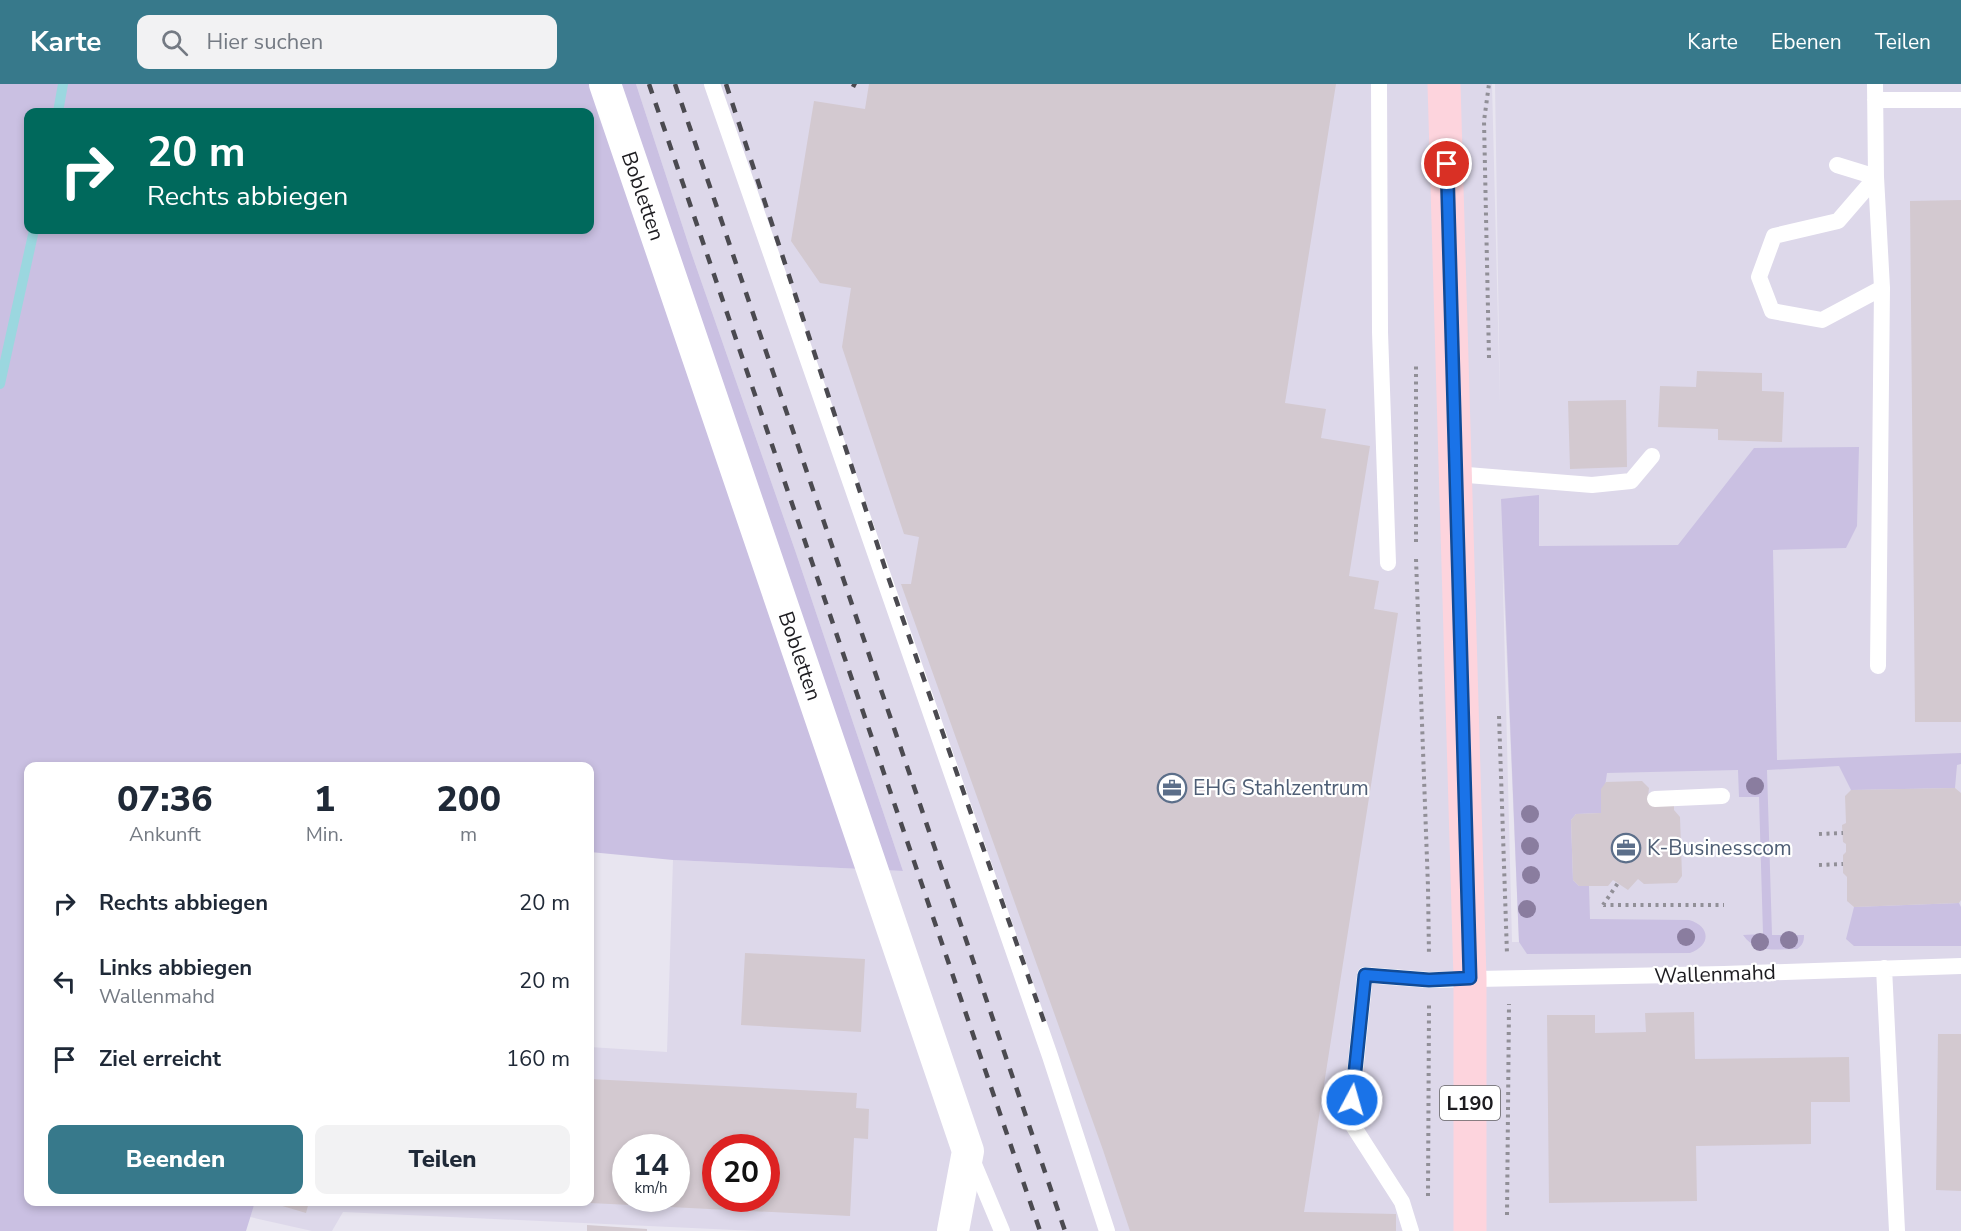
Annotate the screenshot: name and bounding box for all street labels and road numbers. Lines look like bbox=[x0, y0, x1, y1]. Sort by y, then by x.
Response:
street label: Bobletten bbox=[615, 148, 671, 244]
street label: Bobletten bbox=[772, 608, 828, 704]
street label: Wallenmahd bbox=[1654, 958, 1776, 990]
road number: L190 bbox=[1440, 1086, 1500, 1120]

